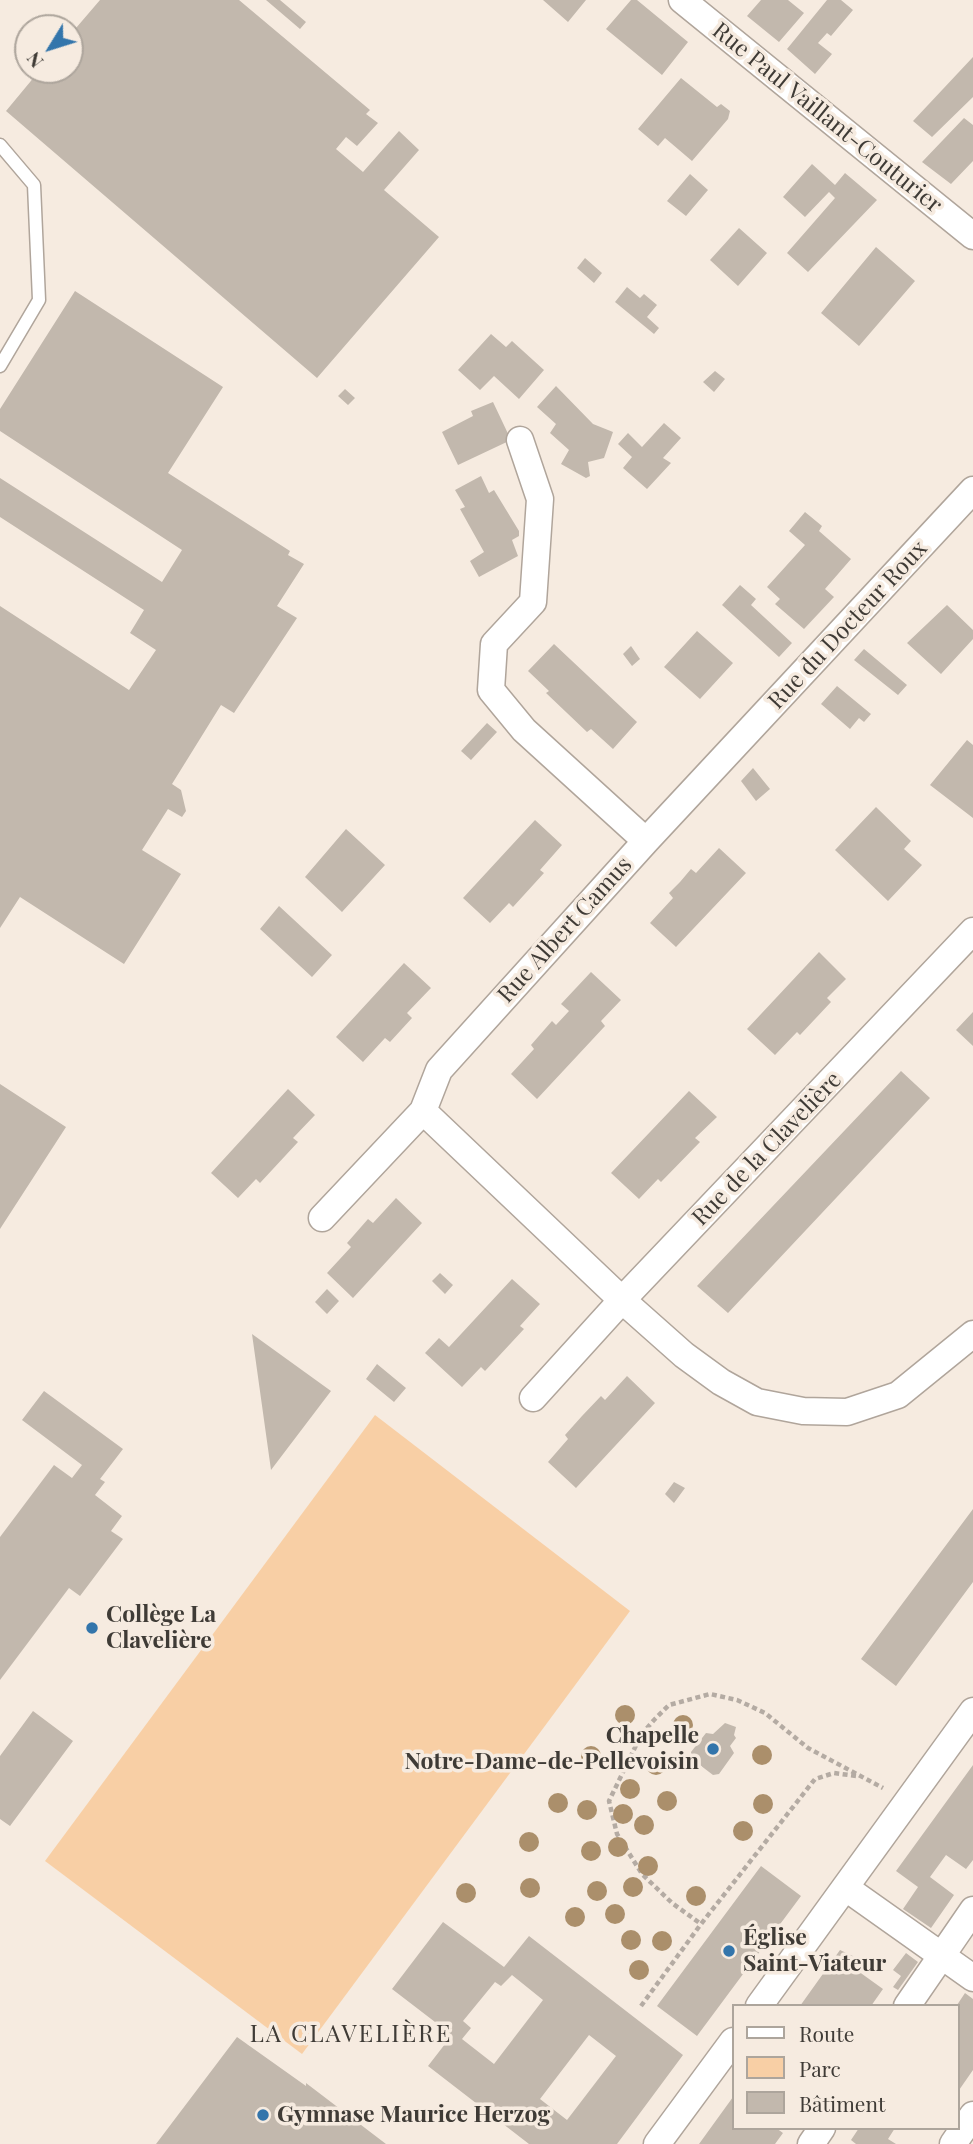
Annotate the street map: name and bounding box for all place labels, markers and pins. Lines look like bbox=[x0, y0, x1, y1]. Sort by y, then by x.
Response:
place label: Collège La Clavelière bbox=[106, 1601, 216, 1655]
marker: Collège La Clavelière bbox=[84, 1620, 100, 1636]
place label: Chapelle Notre-Dame-de-Pellevoisin bbox=[404, 1722, 699, 1776]
marker: Chapelle Notre-Dame-de-Pellevoisin bbox=[705, 1741, 721, 1757]
place label: Église Saint-Viateur bbox=[743, 1924, 886, 1978]
marker: Église Saint-Viateur bbox=[721, 1943, 737, 1959]
place label: Gymnase Maurice Herzog bbox=[277, 2101, 550, 2129]
marker: Gymnase Maurice Herzog bbox=[255, 2107, 271, 2123]

